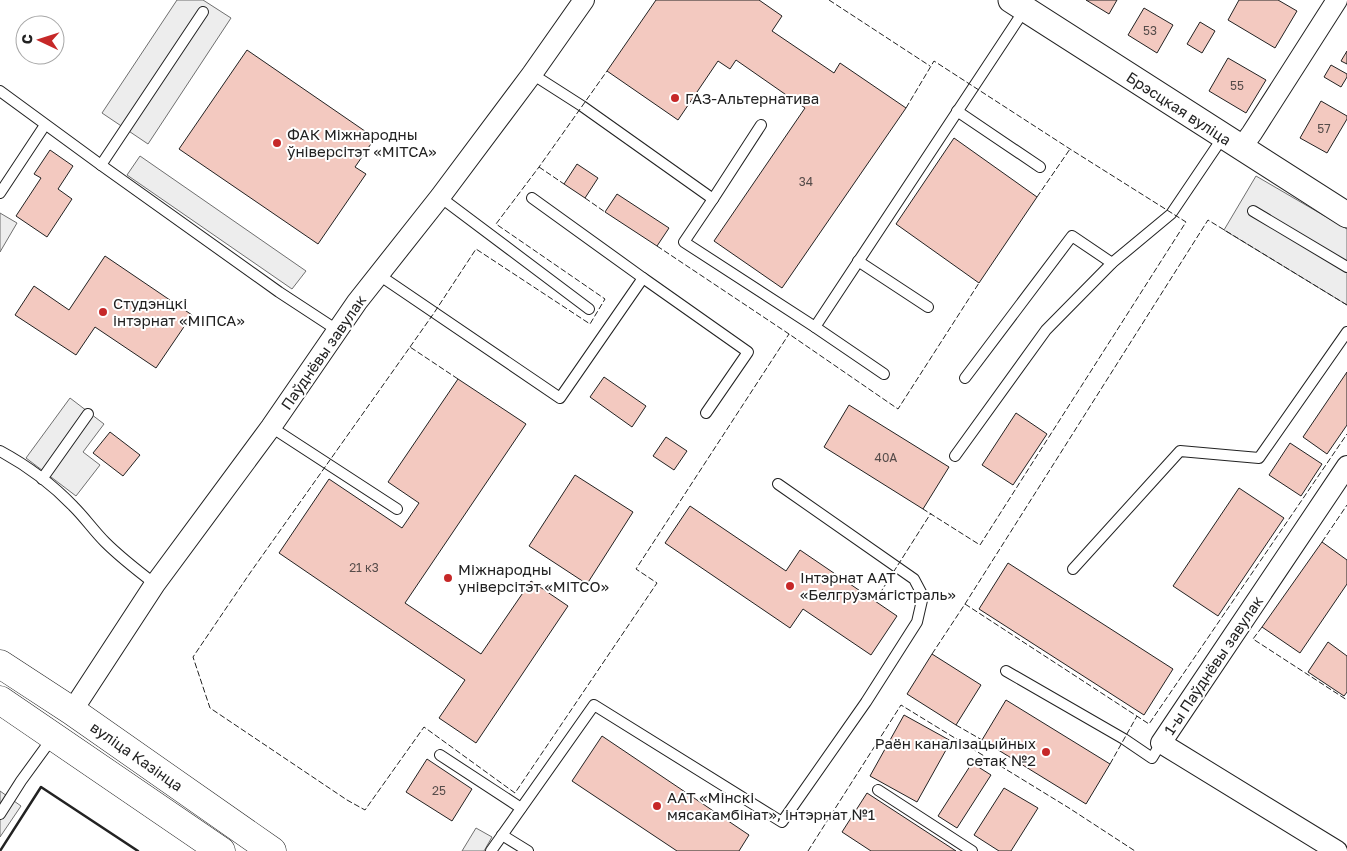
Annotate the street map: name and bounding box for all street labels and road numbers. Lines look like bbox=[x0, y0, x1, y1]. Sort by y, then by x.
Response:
street label: Брэсцкая вуліца bbox=[1123, 67, 1235, 149]
street label: Паўднёвы завулак bbox=[277, 291, 370, 413]
street label: 1-ы Паўднёвы завулак bbox=[1160, 592, 1266, 738]
street label: вуліца Казінца bbox=[87, 717, 187, 795]

